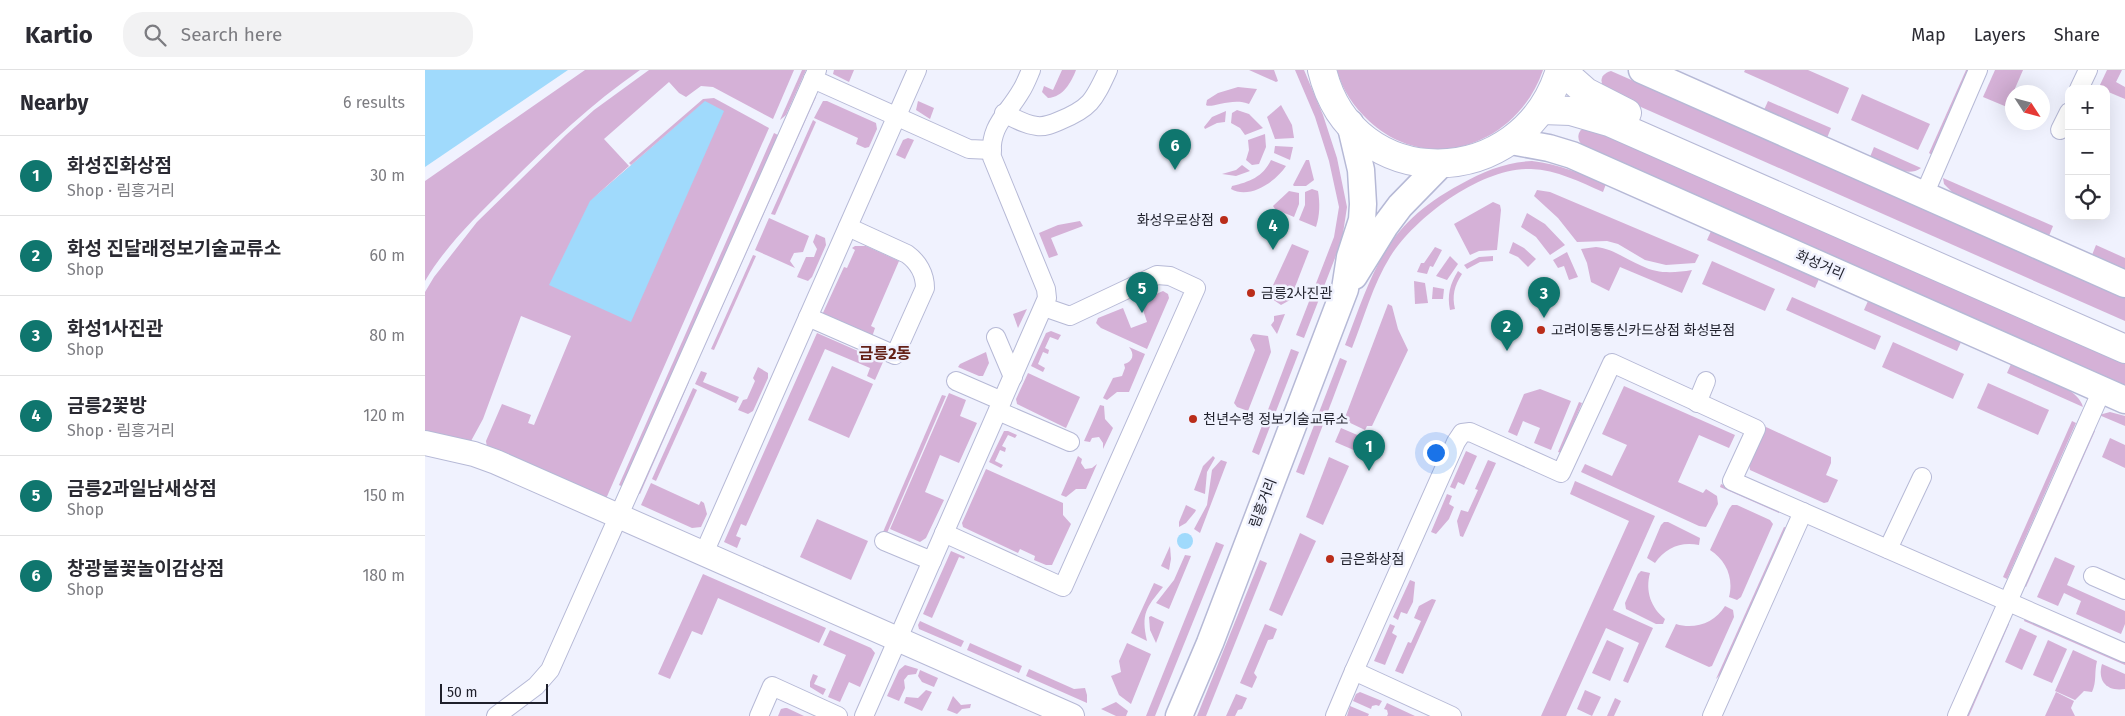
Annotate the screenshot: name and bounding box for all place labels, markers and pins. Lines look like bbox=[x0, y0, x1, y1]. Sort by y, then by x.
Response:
pin: 6 bbox=[1159, 129, 1191, 170]
pin: 4 bbox=[1257, 209, 1289, 250]
place label: 화성우로상점 bbox=[1137, 212, 1214, 229]
marker: 화성우로상점 bbox=[1218, 214, 1230, 226]
pin: 5 bbox=[1126, 272, 1158, 313]
pin: 3 bbox=[1528, 277, 1560, 318]
place label: 금릉2사진관 bbox=[1261, 285, 1332, 302]
marker: 금릉2사진관 bbox=[1245, 287, 1257, 299]
pin: 2 bbox=[1491, 310, 1523, 351]
place label: 고려이동통신카드상점 화성분점 bbox=[1551, 322, 1735, 339]
marker: 고려이동통신카드상점 화성분점 bbox=[1535, 324, 1547, 336]
place label: 천년수령 정보기술교류소 bbox=[1203, 411, 1349, 428]
marker: 천년수령 정보기술교류소 bbox=[1187, 413, 1199, 425]
pin: 1 bbox=[1353, 430, 1385, 471]
place label: 금은화상점 bbox=[1340, 551, 1404, 568]
marker: 금은화상점 bbox=[1324, 553, 1336, 565]

